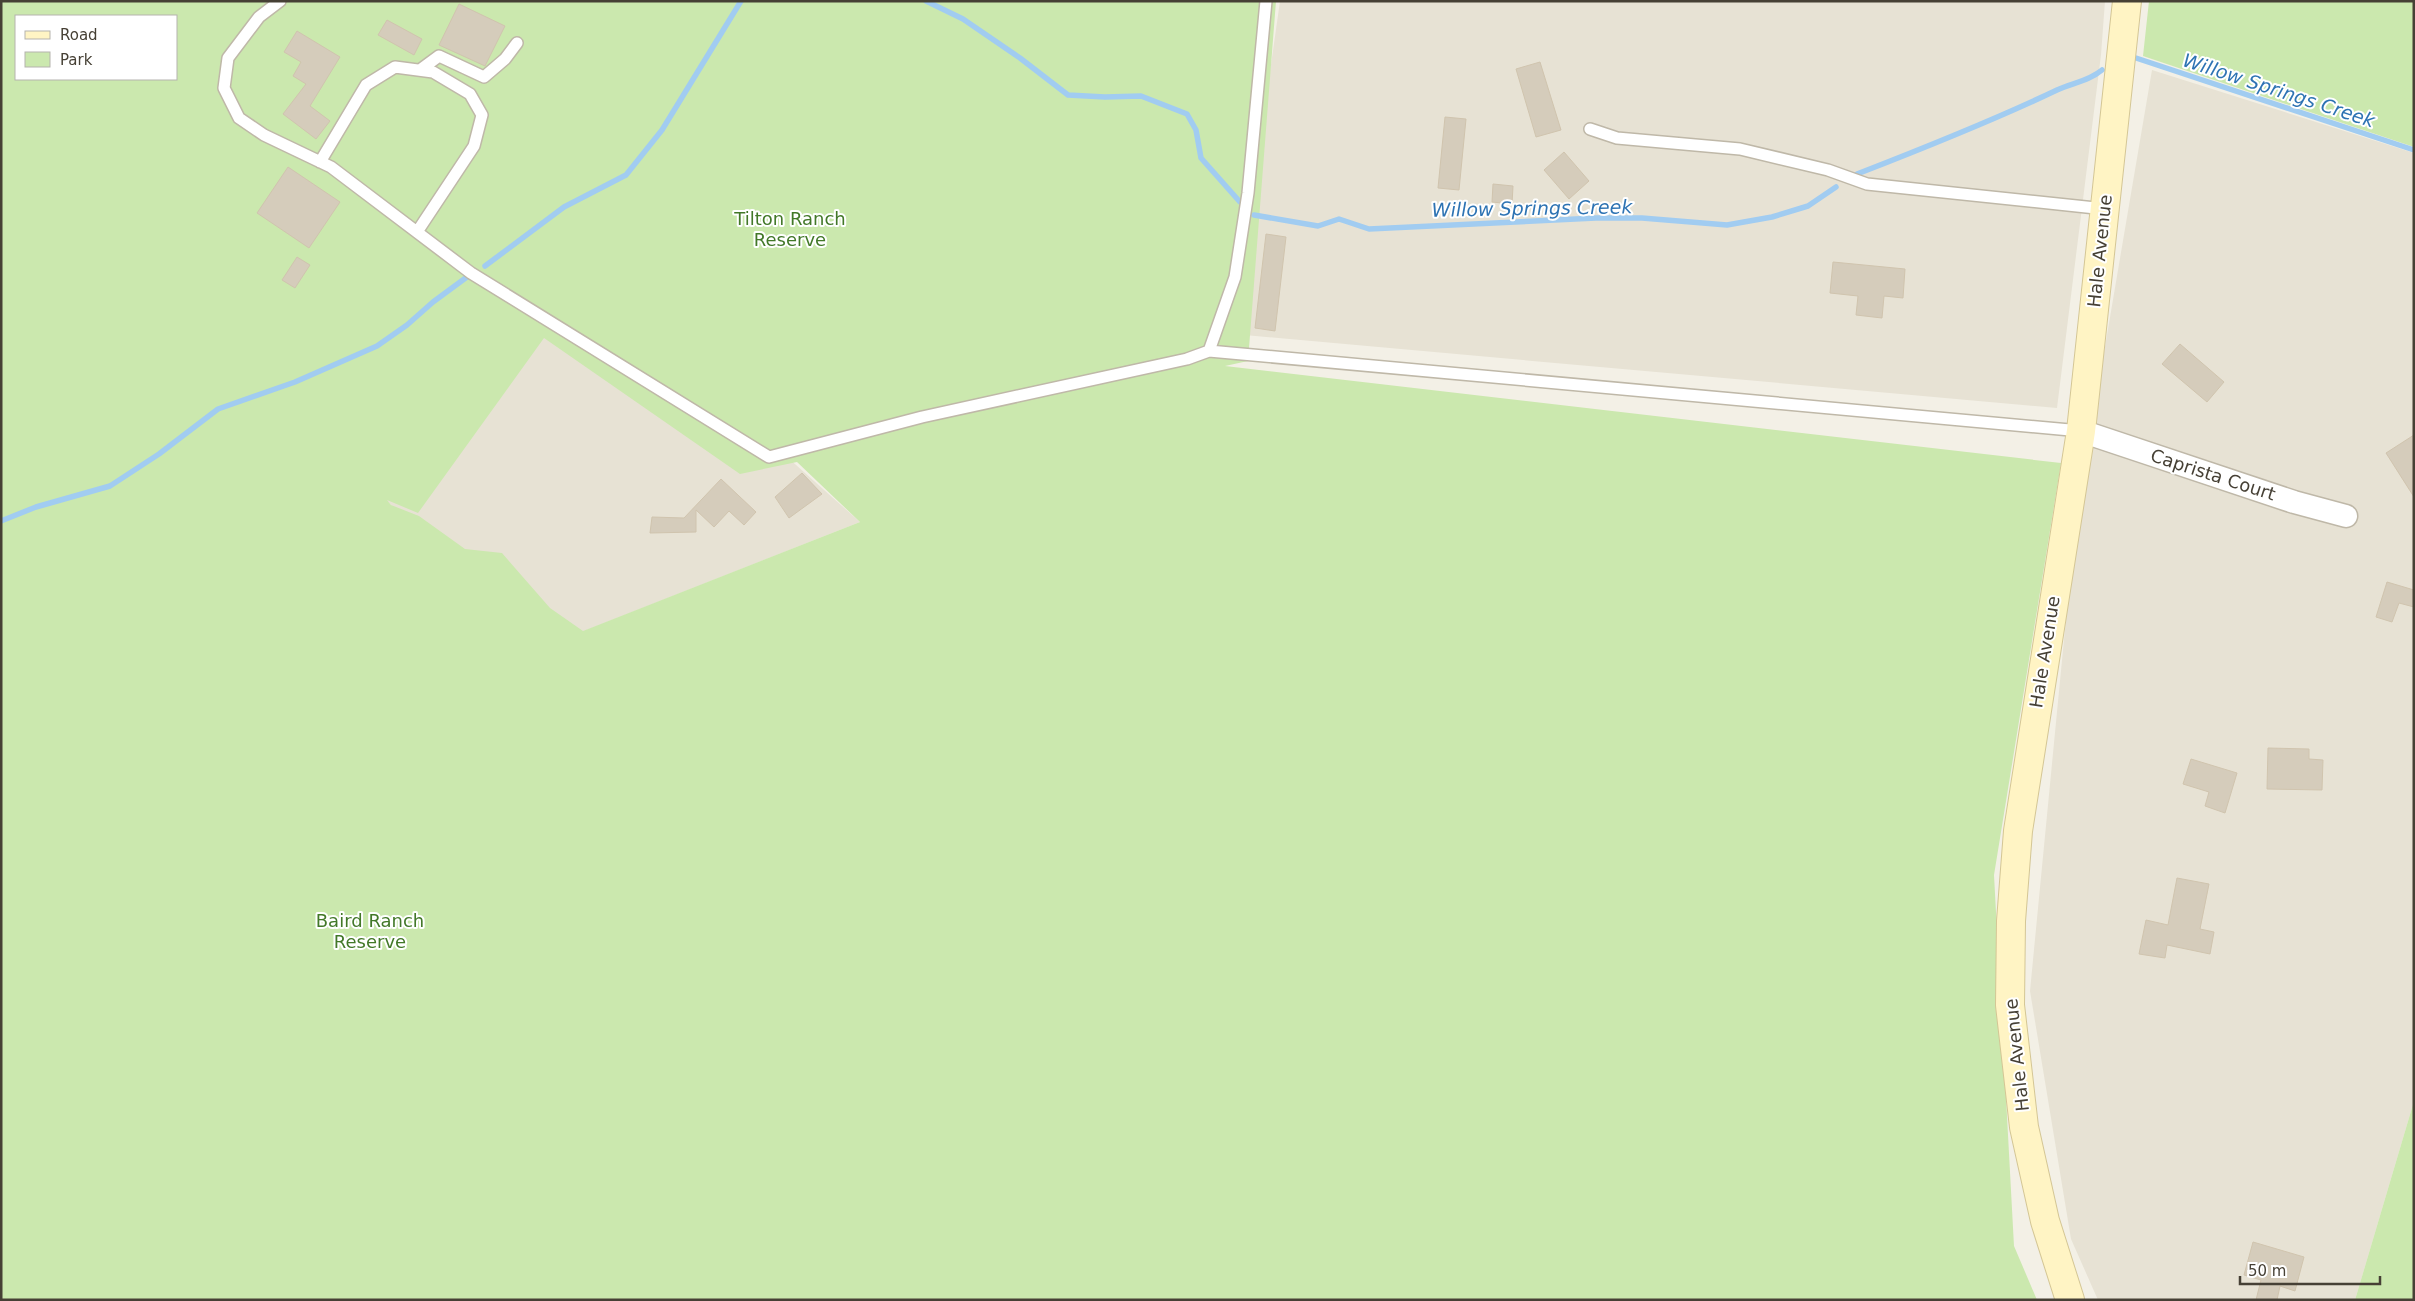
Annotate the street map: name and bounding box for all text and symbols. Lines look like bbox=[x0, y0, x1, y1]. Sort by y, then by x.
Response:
legend bbox=[15, 15, 178, 80]
text: Road bbox=[60, 26, 98, 44]
water label: Willow Springs Creek bbox=[2180, 49, 2379, 132]
text: Park bbox=[60, 51, 93, 69]
street label: Hale Avenue bbox=[2083, 194, 2116, 308]
water label: Willow Springs Creek bbox=[1432, 195, 1633, 221]
park label: Tilton Ranch Reserve bbox=[733, 208, 846, 250]
street label: Caprista Court bbox=[2148, 444, 2278, 505]
street label: Hale Avenue bbox=[2025, 594, 2064, 709]
park label: Baird Ranch Reserve bbox=[316, 910, 424, 952]
street label: Hale Avenue bbox=[2000, 998, 2033, 1112]
scale bar bbox=[2240, 1254, 2380, 1286]
text: 50 m bbox=[2248, 1262, 2286, 1280]

